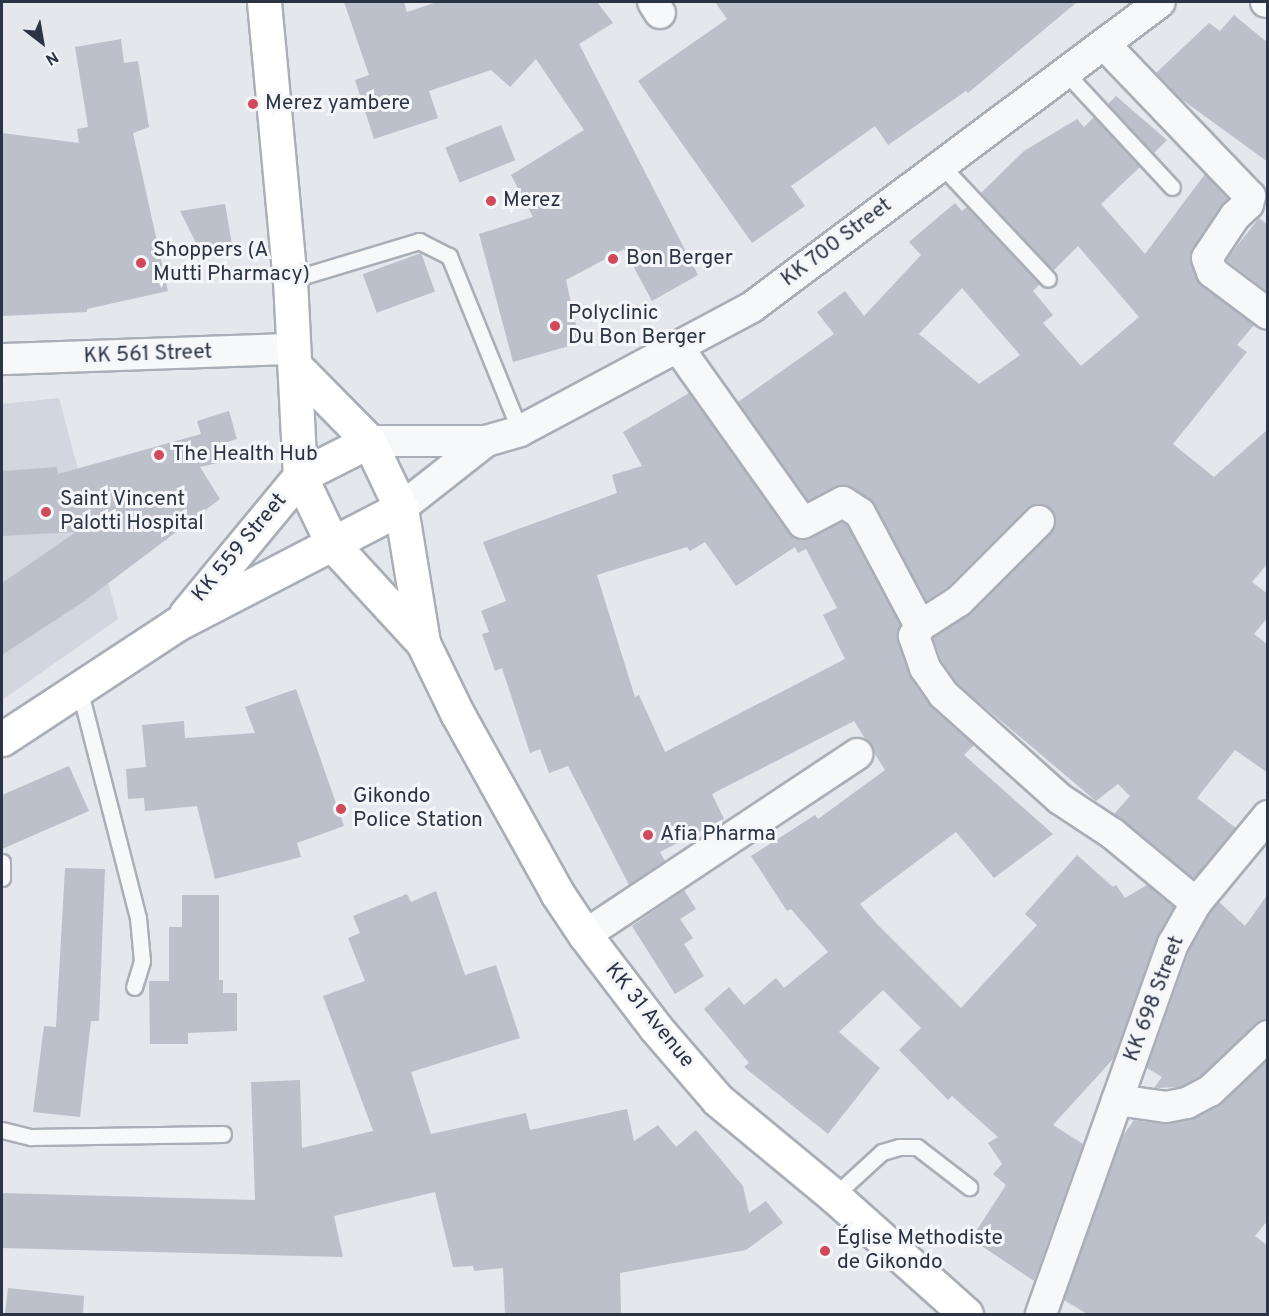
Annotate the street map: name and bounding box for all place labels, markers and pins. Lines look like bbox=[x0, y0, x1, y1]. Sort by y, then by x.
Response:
place label: Merez yambere bbox=[265, 91, 410, 117]
marker: Merez yambere bbox=[246, 97, 260, 111]
place label: Merez bbox=[503, 188, 561, 214]
marker: Merez bbox=[484, 194, 498, 208]
place label: Shoppers (A Mutti Pharmacy) bbox=[153, 238, 310, 288]
place label: Bon Berger bbox=[626, 246, 733, 272]
marker: Bon Berger bbox=[604, 250, 622, 268]
marker: Shoppers (A Mutti Pharmacy) bbox=[134, 256, 148, 270]
place label: Polyclinic Du Bon Berger bbox=[568, 301, 706, 351]
marker: Polyclinic Du Bon Berger bbox=[546, 317, 564, 335]
place label: The Health Hub bbox=[172, 442, 318, 468]
marker: The Health Hub bbox=[150, 446, 168, 464]
place label: Saint Vincent Palotti Hospital bbox=[60, 487, 204, 537]
marker: Saint Vincent Palotti Hospital bbox=[37, 503, 55, 521]
place label: Gikondo Police Station bbox=[353, 784, 483, 834]
marker: Gikondo Police Station bbox=[334, 802, 348, 816]
place label: Afia Pharma bbox=[660, 822, 776, 848]
marker: Afia Pharma bbox=[641, 828, 655, 842]
place label: Église Methodiste de Gikondo bbox=[837, 1226, 1003, 1276]
marker: Église Methodiste de Gikondo bbox=[818, 1244, 832, 1258]

